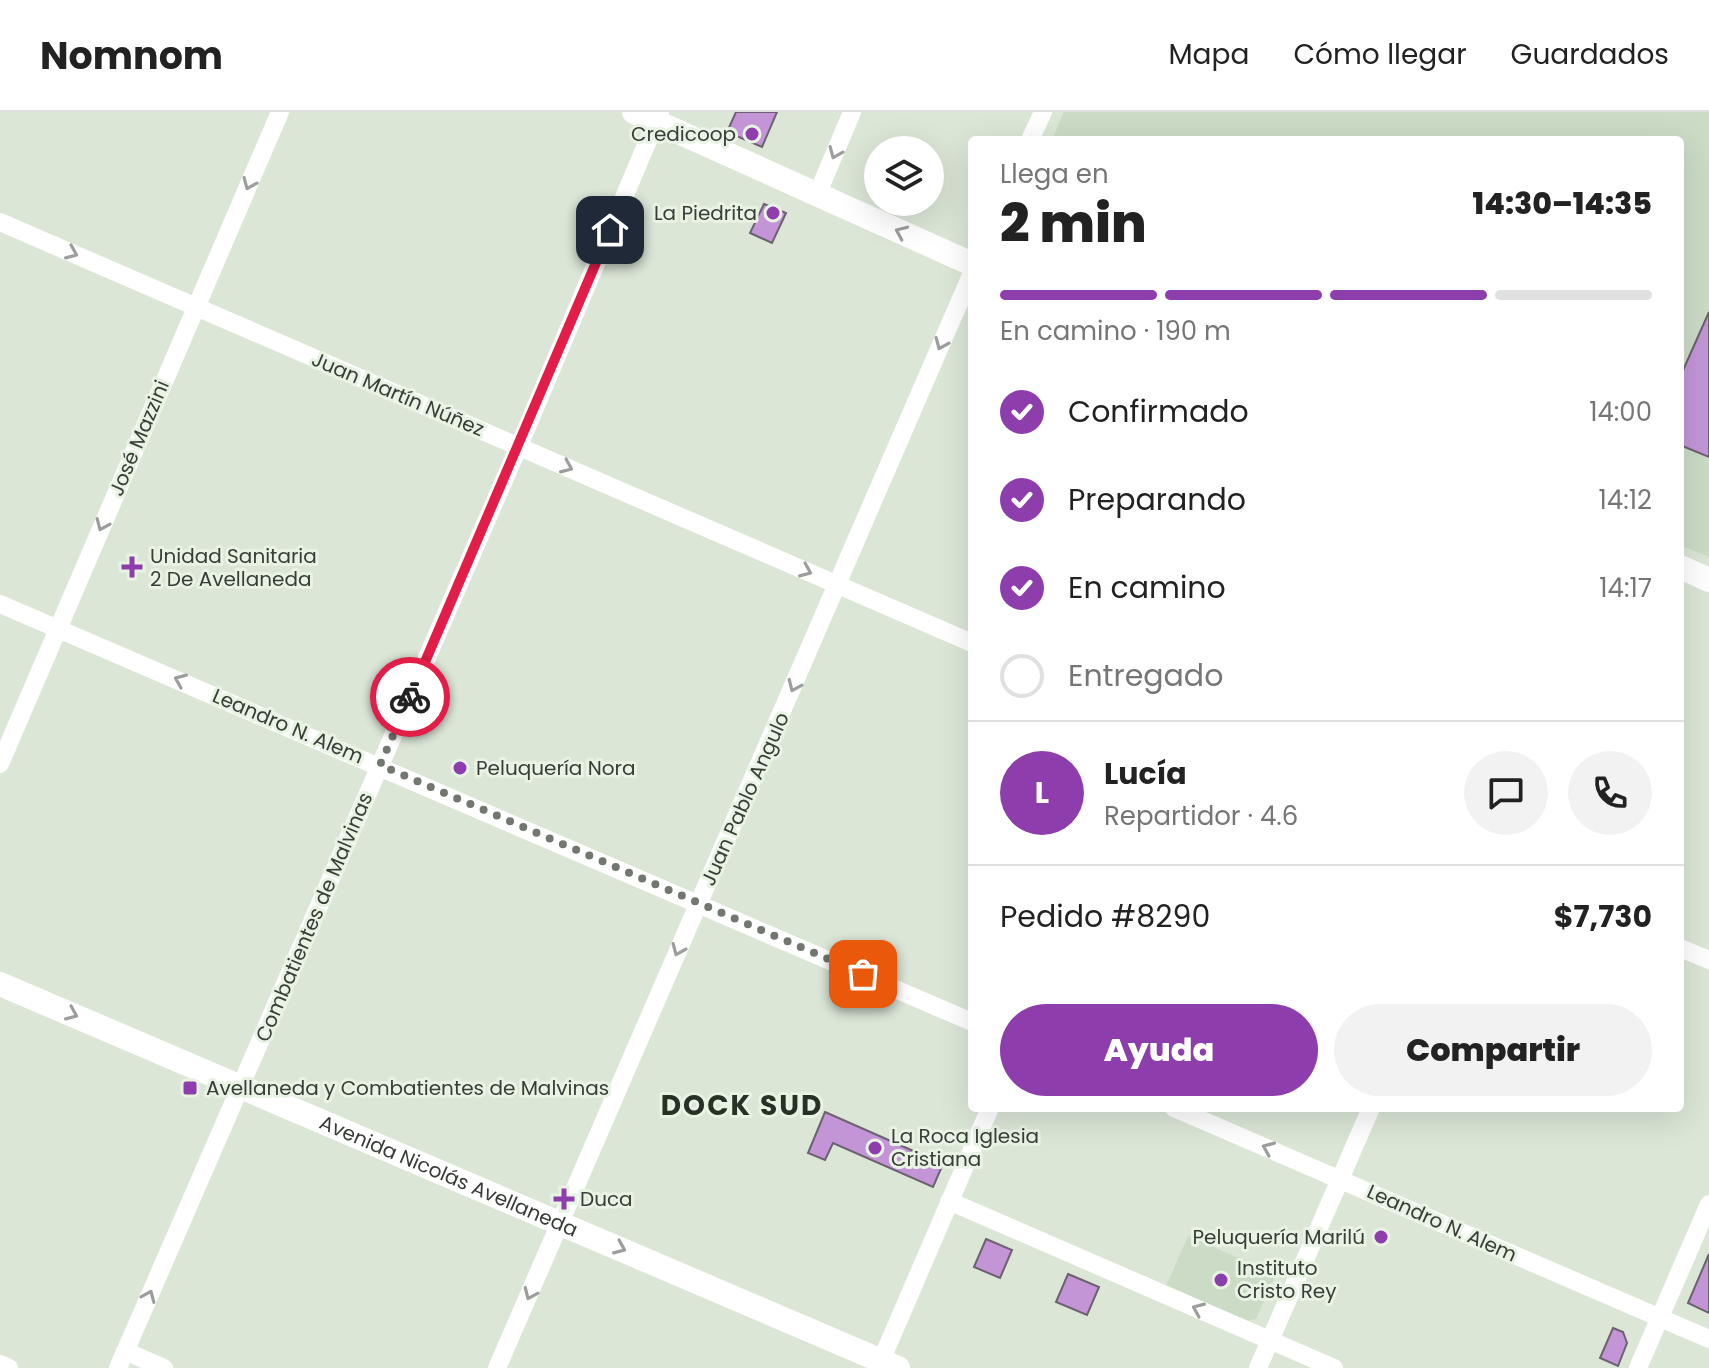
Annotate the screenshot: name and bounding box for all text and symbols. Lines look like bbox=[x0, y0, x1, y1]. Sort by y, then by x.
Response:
text: Nomnom bbox=[40, 29, 223, 82]
text: Mapa bbox=[1168, 35, 1249, 74]
text: Cómo llegar bbox=[1293, 35, 1467, 74]
text: Guardados bbox=[1511, 35, 1669, 74]
place label: Credicoop bbox=[631, 120, 736, 148]
marker: Credicoop bbox=[743, 125, 761, 143]
map controls bbox=[864, 136, 944, 216]
button: layers bbox=[864, 136, 944, 216]
one-way arrow bbox=[828, 145, 844, 160]
text: Llega en bbox=[1000, 156, 1109, 192]
one-way arrow bbox=[243, 175, 259, 190]
text: 14:30–14:35 bbox=[1473, 182, 1652, 225]
text: 2 min bbox=[1000, 187, 1147, 260]
pin bbox=[576, 196, 644, 264]
place label: La Piedrita bbox=[654, 199, 757, 227]
marker: La Piedrita bbox=[764, 204, 782, 222]
icon: home bbox=[588, 208, 632, 252]
one-way arrow bbox=[895, 226, 909, 242]
one-way arrow bbox=[64, 243, 78, 259]
text: En camino · 190 m bbox=[1000, 313, 1231, 349]
one-way arrow bbox=[935, 336, 951, 351]
street label: Juan Martín Núñez bbox=[307, 345, 489, 443]
street label: José Mazzini bbox=[102, 376, 176, 500]
icon: check bbox=[1000, 390, 1044, 434]
text: Confirmado bbox=[1068, 390, 1249, 433]
text: 14:00 bbox=[1589, 394, 1652, 430]
one-way arrow bbox=[559, 458, 573, 474]
icon: check bbox=[1000, 478, 1044, 522]
text: Preparando bbox=[1068, 478, 1246, 521]
text: 14:12 bbox=[1599, 482, 1652, 518]
one-way arrow bbox=[95, 517, 111, 531]
place label: Unidad Sanitaria 2 De Avellaneda bbox=[150, 542, 317, 593]
marker: Unidad Sanitaria 2 De Avellaneda bbox=[121, 556, 143, 578]
one-way arrow bbox=[798, 561, 812, 577]
icon: check bbox=[1000, 566, 1044, 610]
text: En camino bbox=[1068, 566, 1226, 609]
text: 14:17 bbox=[1599, 570, 1652, 606]
text: Entregado bbox=[1068, 654, 1223, 697]
courier bbox=[370, 657, 450, 737]
one-way arrow bbox=[174, 674, 189, 690]
icon: bike bbox=[388, 675, 432, 719]
one-way arrow bbox=[788, 678, 804, 692]
street label: Leandro N. Alem bbox=[208, 682, 368, 770]
street label: Juan Pablo Angulo bbox=[694, 708, 796, 890]
button: chat bbox=[1464, 751, 1548, 835]
button: phone bbox=[1568, 751, 1652, 835]
text: Lucía bbox=[1104, 752, 1187, 795]
place label: Peluquería Nora bbox=[476, 754, 636, 782]
marker: Peluquería Nora bbox=[451, 759, 469, 777]
text: L bbox=[1035, 771, 1049, 814]
street label: Combatientes de Malvinas bbox=[249, 788, 379, 1046]
text: Repartidor · 4.6 bbox=[1104, 798, 1298, 834]
text: Pedido #8290 bbox=[1000, 895, 1210, 938]
text: $7,730 bbox=[1554, 895, 1652, 938]
pin bbox=[829, 940, 897, 1008]
one-way arrow bbox=[672, 942, 688, 956]
icon: bag bbox=[841, 952, 885, 996]
button: Ayuda bbox=[1000, 1004, 1318, 1096]
button: Compartir bbox=[1334, 1004, 1652, 1096]
one-way arrow bbox=[64, 1005, 78, 1021]
place label: Avellaneda y Combatientes de Malvinas bbox=[206, 1074, 609, 1102]
marker: Avellaneda y Combatientes de Malvinas bbox=[181, 1079, 199, 1097]
district label: DOCK SUD bbox=[661, 1086, 823, 1125]
street label: Avenida Nicolás Avellaneda bbox=[315, 1108, 582, 1243]
place label: La Roca Iglesia Cristiana bbox=[891, 1122, 1039, 1173]
marker: La Roca Iglesia Cristiana bbox=[866, 1139, 884, 1157]
one-way arrow bbox=[1262, 1141, 1276, 1157]
street label: Leandro N. Alem bbox=[1363, 1177, 1521, 1269]
place label: Duca bbox=[580, 1185, 633, 1213]
marker: Duca bbox=[555, 1190, 573, 1208]
place label: Peluquería Marilú bbox=[1193, 1223, 1365, 1251]
marker: Peluquería Marilú bbox=[1372, 1228, 1390, 1246]
one-way arrow bbox=[612, 1238, 626, 1254]
place label: Instituto Cristo Rey bbox=[1237, 1254, 1337, 1305]
marker: Instituto Cristo Rey bbox=[1212, 1271, 1230, 1289]
one-way arrow bbox=[524, 1286, 540, 1300]
one-way arrow bbox=[140, 1290, 156, 1305]
one-way arrow bbox=[1192, 1303, 1206, 1319]

